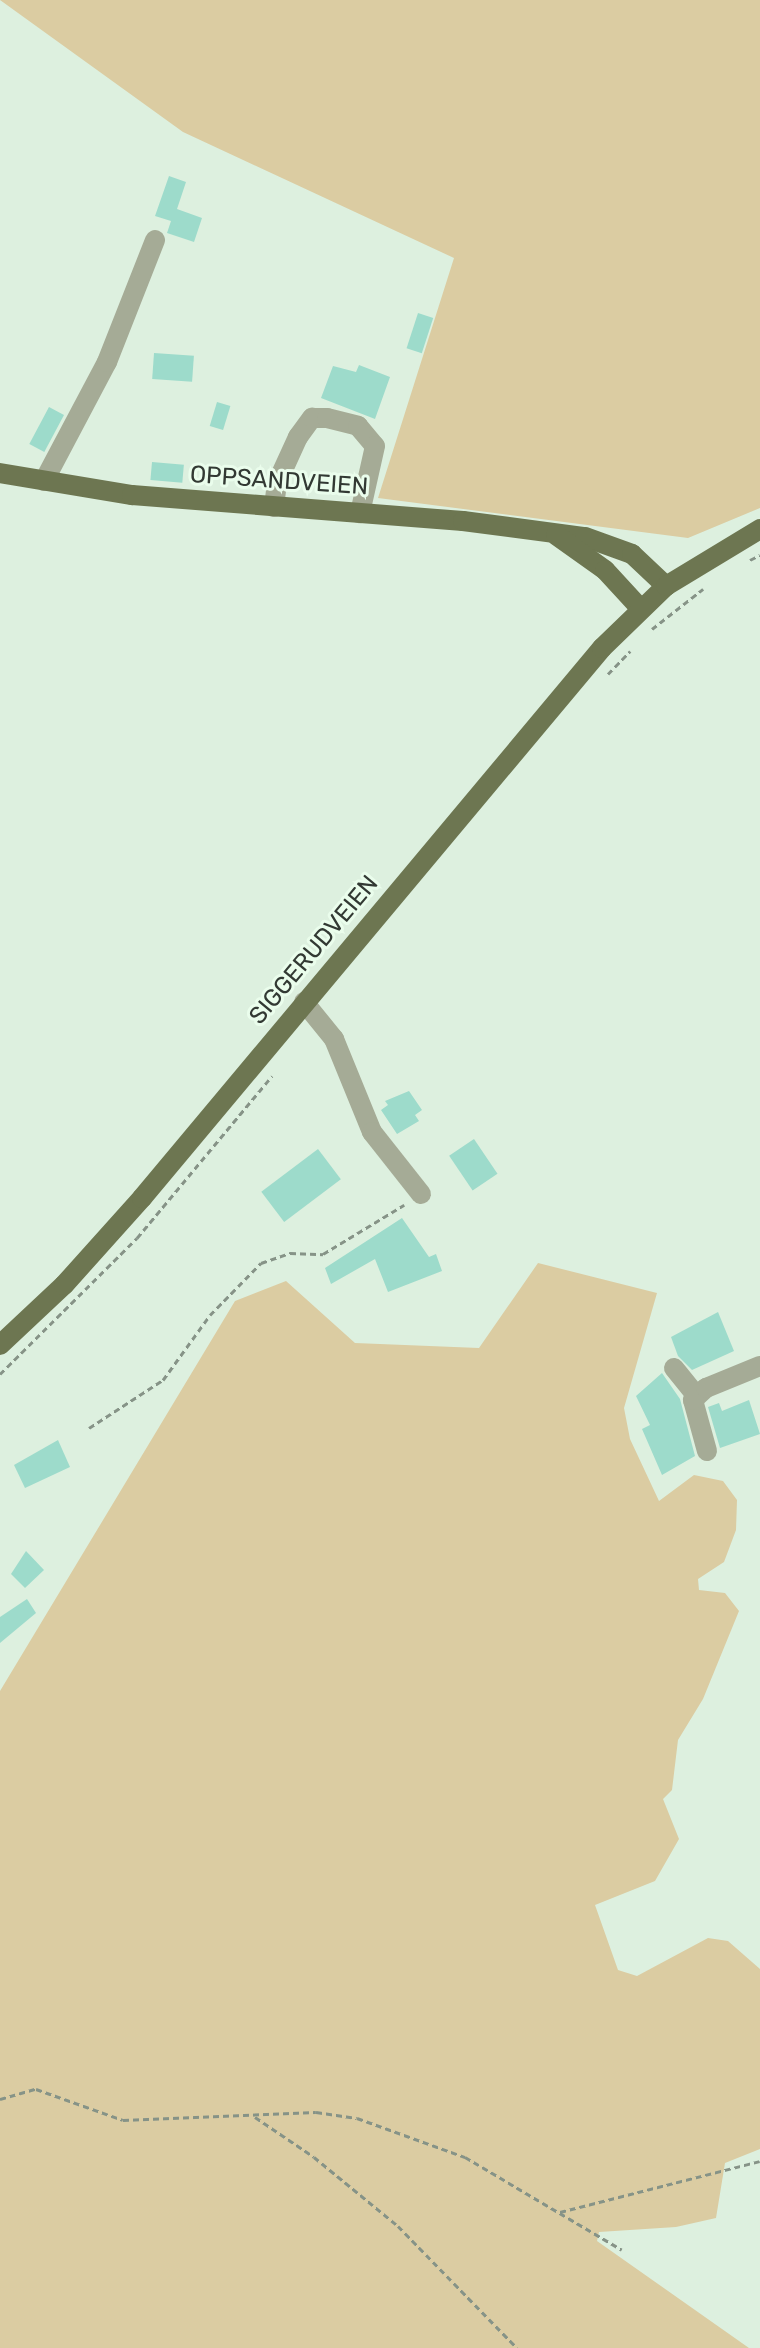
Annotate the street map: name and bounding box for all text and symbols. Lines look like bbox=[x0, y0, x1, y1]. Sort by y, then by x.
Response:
street label: OPPSANDVEIEN bbox=[189, 460, 369, 502]
street label: SIGGERUDVEIEN bbox=[243, 870, 385, 1030]

